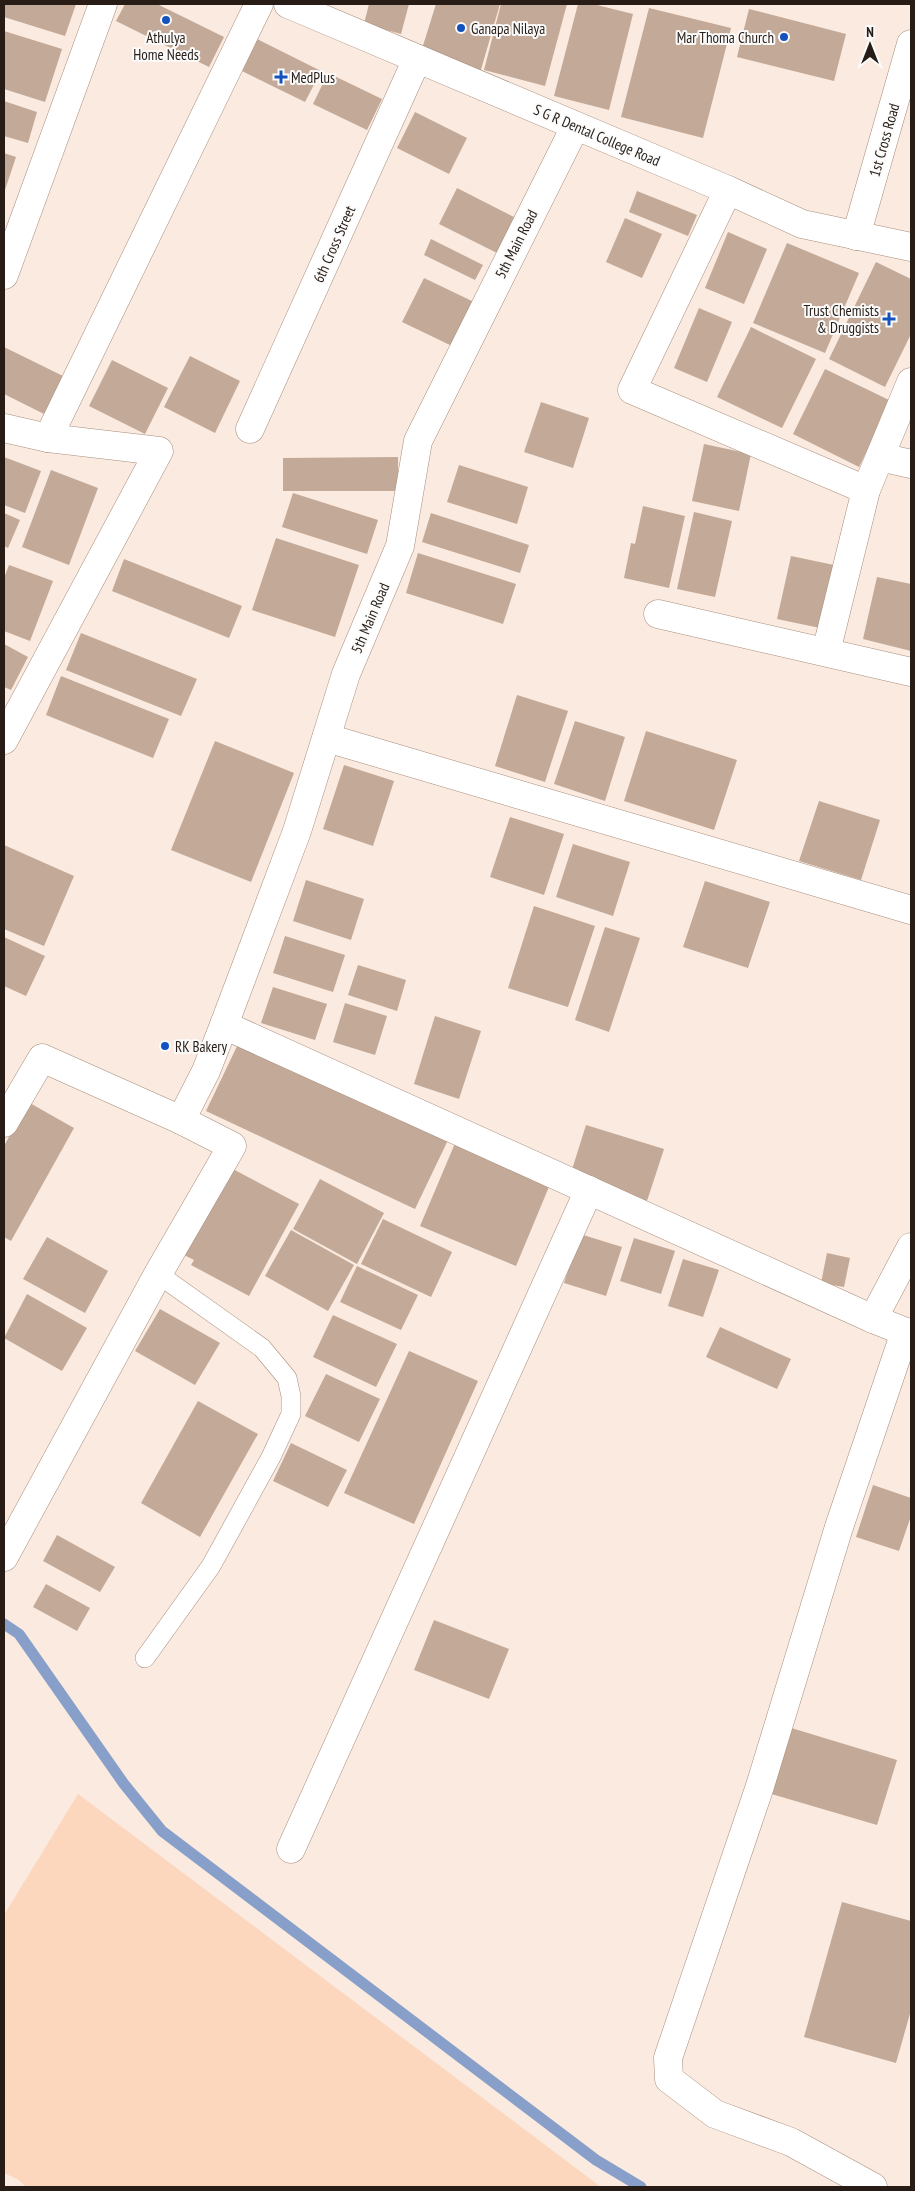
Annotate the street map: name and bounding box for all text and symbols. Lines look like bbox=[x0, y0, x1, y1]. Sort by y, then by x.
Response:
marker: Athulya Home Needs bbox=[160, 14, 172, 26]
place label: Ganapa Nilaya bbox=[471, 19, 545, 38]
north arrow bbox=[845, 20, 895, 70]
marker: Ganapa Nilaya bbox=[455, 22, 467, 34]
text: N bbox=[866, 23, 874, 41]
place label: Athulya Home Needs bbox=[133, 28, 199, 64]
place label: Mar Thoma Church bbox=[677, 28, 774, 47]
marker: Mar Thoma Church bbox=[778, 31, 790, 43]
place label: MedPlus bbox=[291, 68, 335, 87]
marker: MedPlus bbox=[275, 71, 287, 83]
street label: S G R Dental College Road bbox=[531, 100, 663, 170]
street label: 1st Cross Road bbox=[864, 101, 904, 179]
street label: 6th Cross Street bbox=[309, 203, 359, 285]
street label: 5th Main Road bbox=[491, 206, 541, 282]
place label: Trust Chemists & Druggists bbox=[804, 301, 879, 337]
marker: Trust Chemists & Druggists bbox=[883, 313, 895, 325]
street label: 5th Main Road bbox=[347, 580, 393, 656]
place label: RK Bakery bbox=[175, 1037, 227, 1056]
marker: RK Bakery bbox=[159, 1040, 171, 1052]

